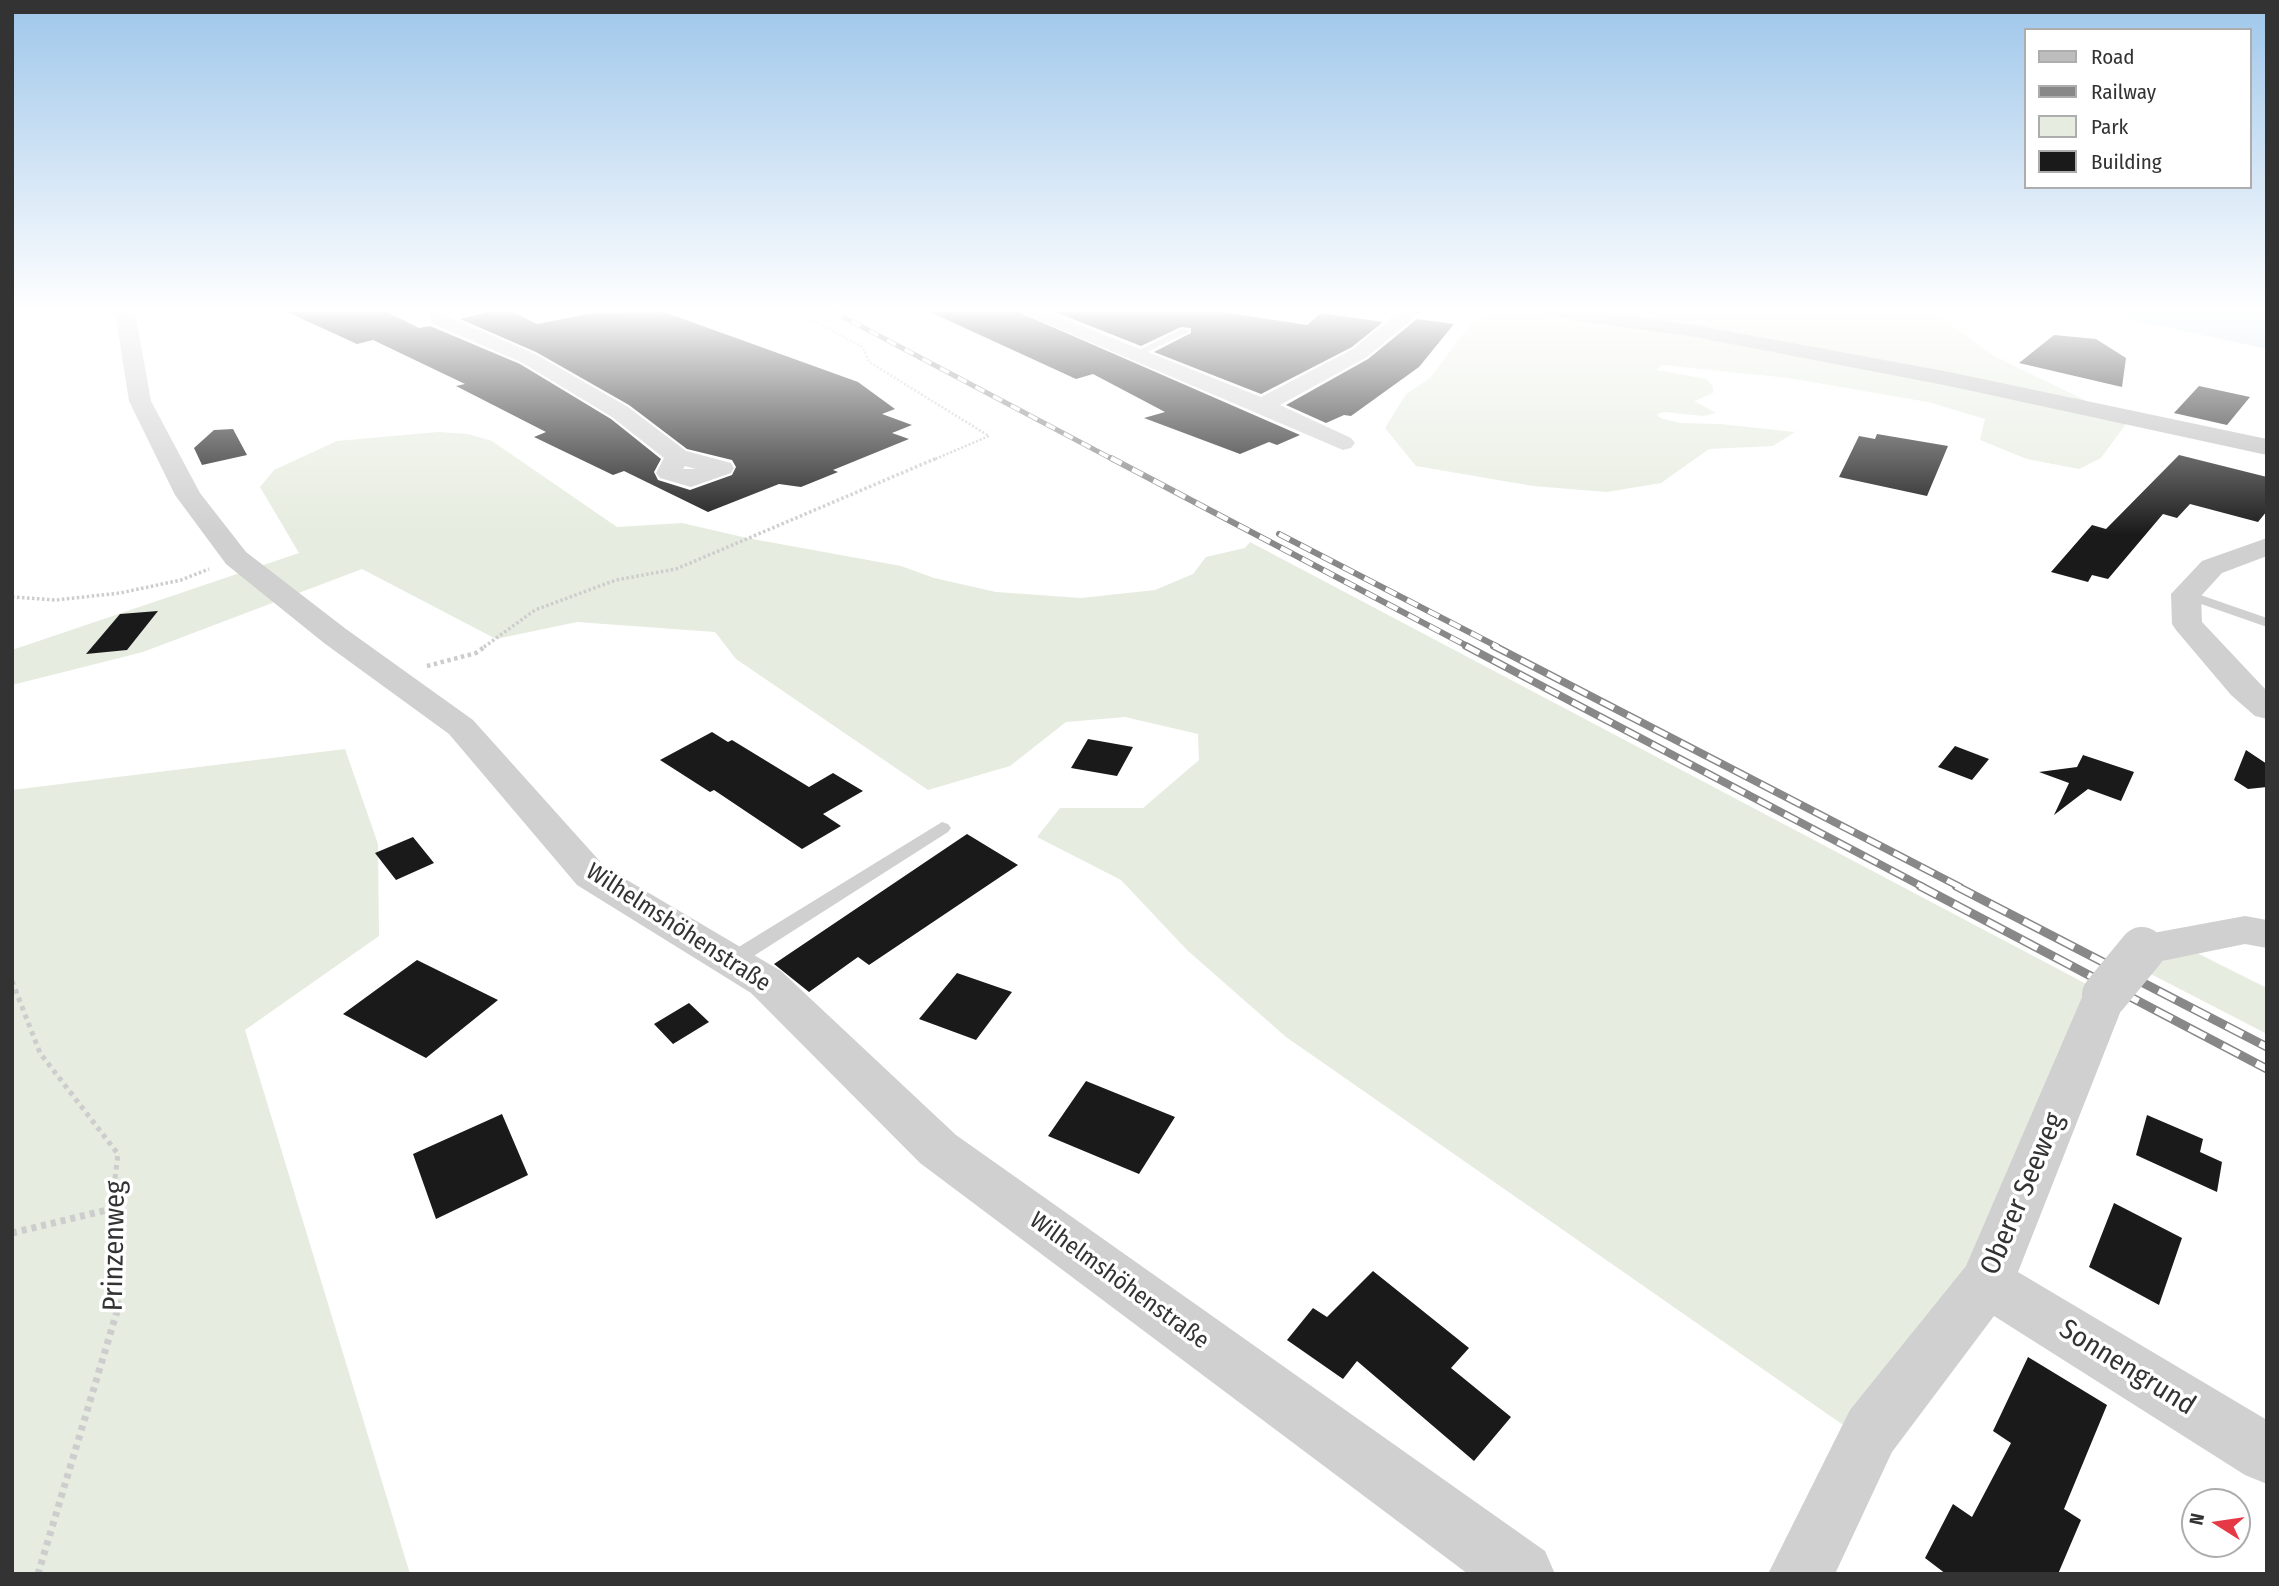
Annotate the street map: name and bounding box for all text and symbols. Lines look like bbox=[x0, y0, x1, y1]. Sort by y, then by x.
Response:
legend bbox=[2024, 28, 2251, 189]
text: Road bbox=[2091, 44, 2135, 70]
text: Railway bbox=[2091, 79, 2156, 105]
text: Park bbox=[2091, 114, 2128, 140]
text: Building bbox=[2091, 149, 2162, 175]
street label: Wilhelmshöhenstraße bbox=[580, 858, 776, 998]
street label: Oberer Seeweg bbox=[1974, 1108, 2072, 1280]
street label: Prinzenweg bbox=[97, 1180, 133, 1312]
street label: Wilhelmshöhenstraße bbox=[1024, 1206, 1214, 1356]
street label: Sonnengrund bbox=[2053, 1313, 2201, 1423]
north arrow bbox=[2181, 1488, 2251, 1558]
text: N bbox=[2184, 1511, 2209, 1527]

